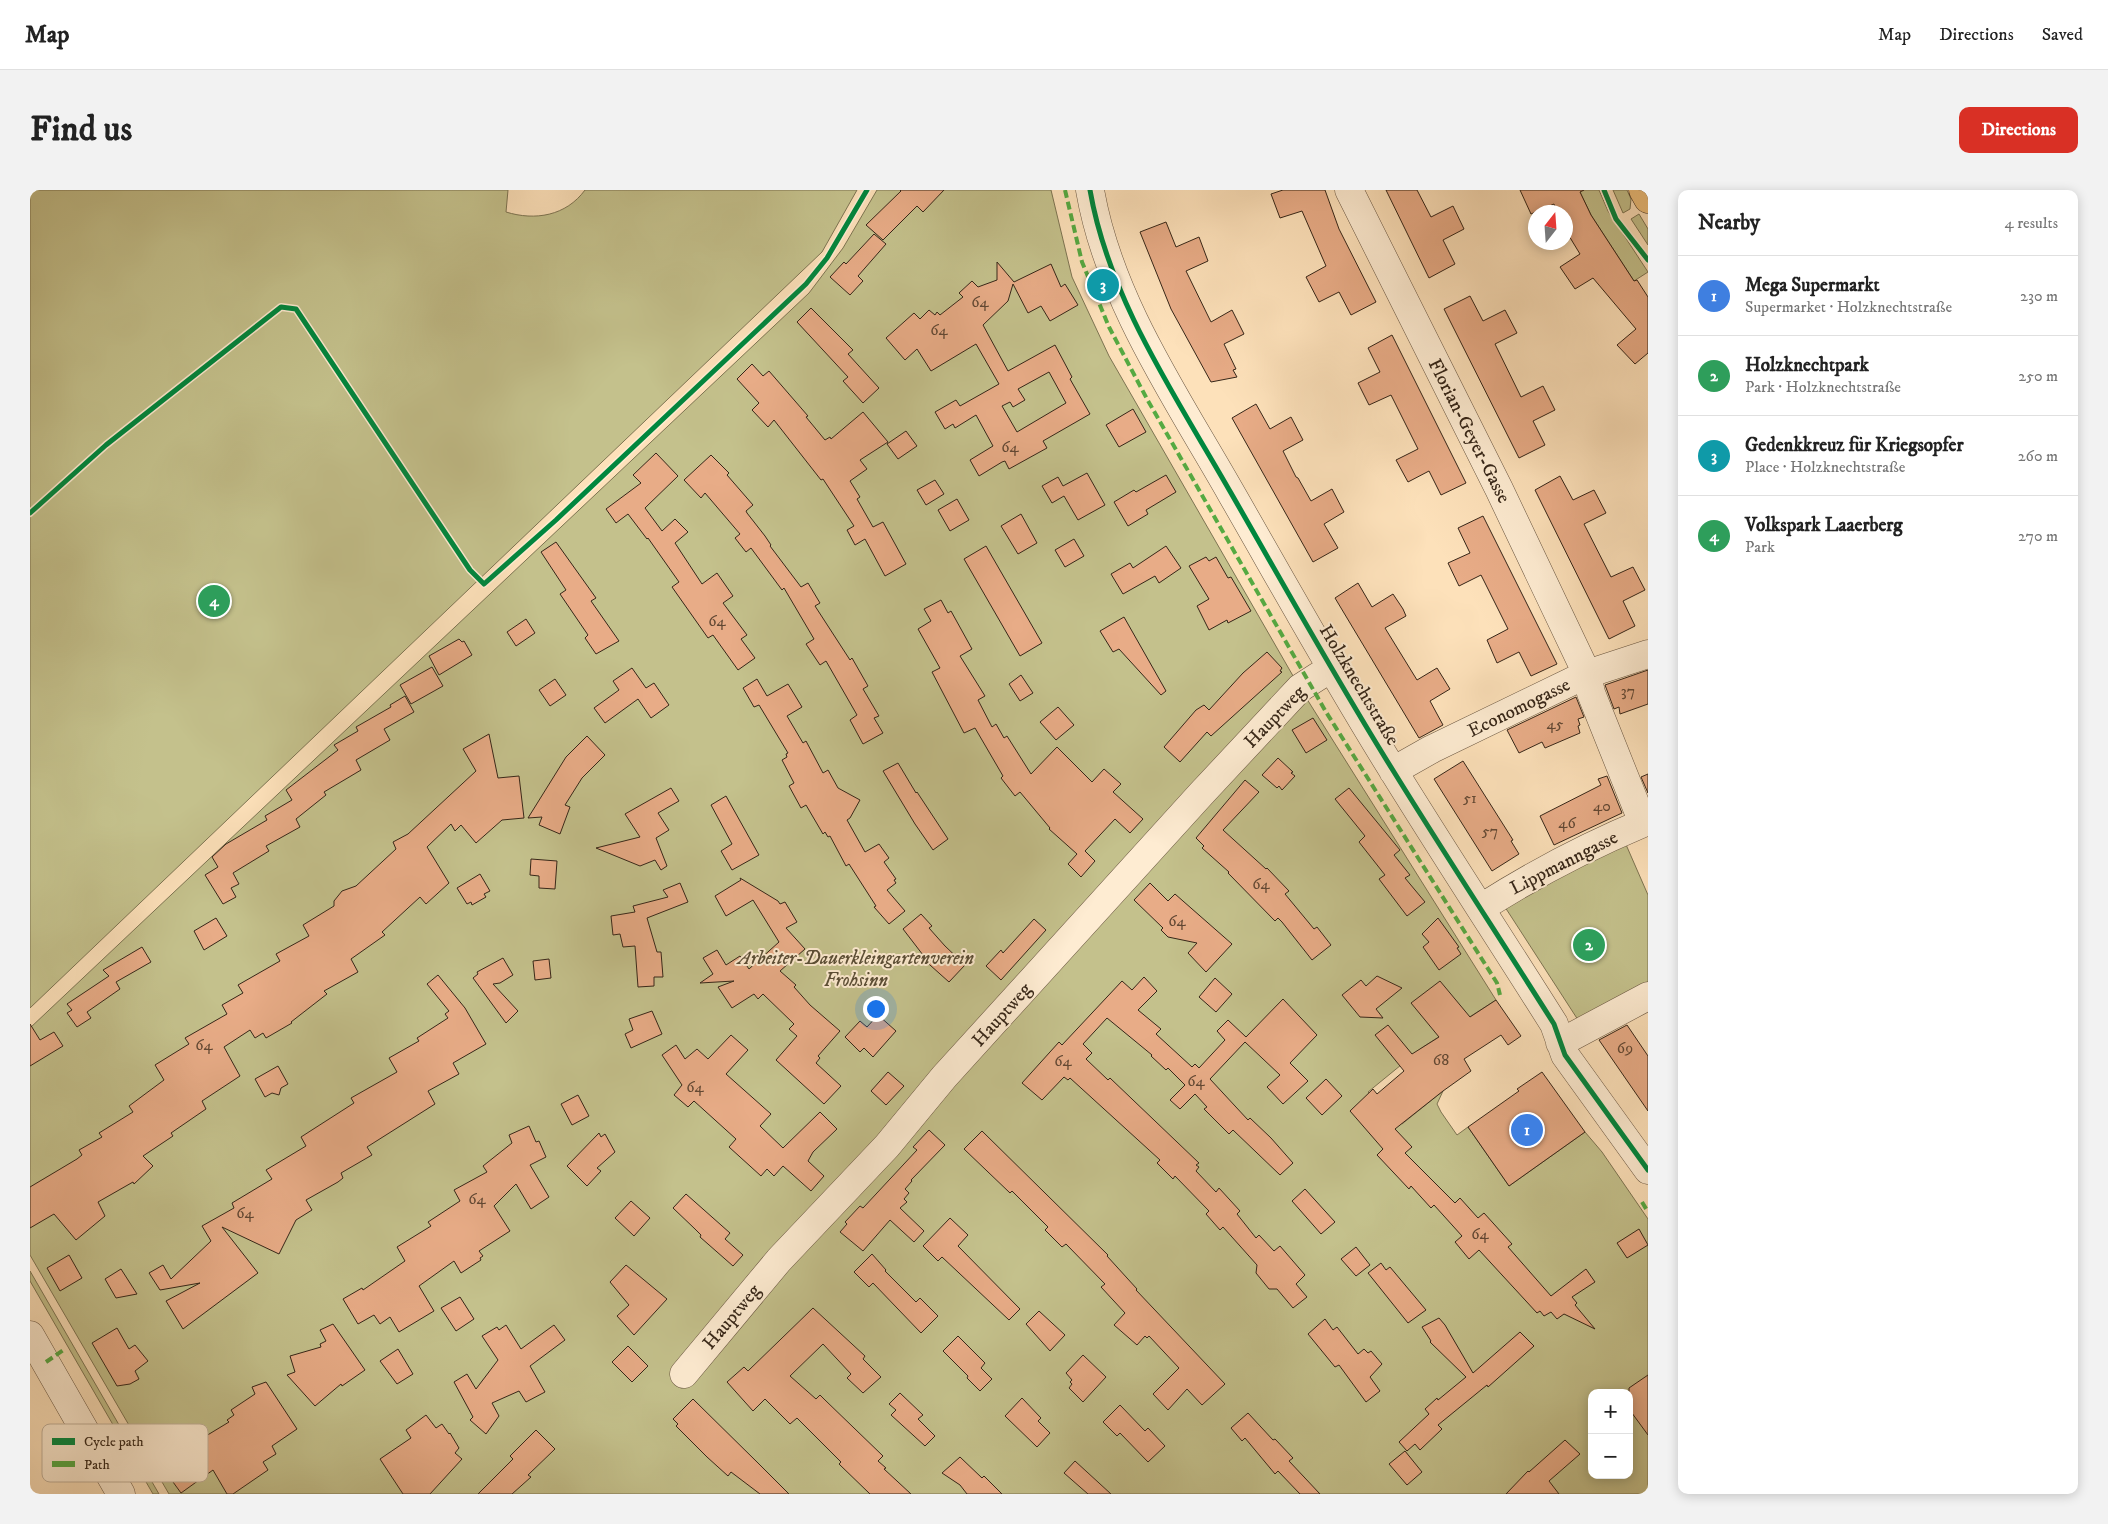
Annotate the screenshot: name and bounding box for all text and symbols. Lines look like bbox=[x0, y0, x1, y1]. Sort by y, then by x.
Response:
text: Map bbox=[25, 20, 69, 50]
text: Map bbox=[1878, 24, 1911, 46]
text: Directions bbox=[1939, 24, 2014, 46]
text: Saved bbox=[2042, 24, 2083, 46]
button: Directions bbox=[1959, 107, 2078, 153]
text: Find us bbox=[30, 108, 132, 152]
north arrow bbox=[1528, 205, 1573, 250]
text: Nearby bbox=[1698, 210, 1760, 236]
text: 4 results bbox=[2005, 213, 2058, 233]
pin: 3 bbox=[1087, 266, 1119, 304]
text: Mega Supermarkt bbox=[1745, 274, 1880, 297]
text: 1 bbox=[1711, 286, 1717, 306]
text: 230 m bbox=[2020, 286, 2058, 306]
house number: 64 bbox=[971, 292, 990, 312]
text: Supermarket · Holzknechtstraße bbox=[1745, 297, 1952, 317]
house number: 64 bbox=[930, 320, 949, 340]
text: Holzknechtpark bbox=[1745, 354, 1869, 377]
street label: Florian-Geyer-Gasse bbox=[1423, 355, 1515, 507]
text: 2 bbox=[1710, 366, 1718, 386]
text: 250 m bbox=[2018, 366, 2058, 386]
text: Park · Holzknechtstraße bbox=[1745, 377, 1901, 397]
text: Gedenkkreuz für Kriegsopfer bbox=[1745, 434, 1963, 457]
house number: 64 bbox=[1001, 437, 1020, 457]
text: 3 bbox=[1711, 446, 1717, 466]
text: 260 m bbox=[2018, 446, 2058, 466]
text: Place · Holzknechtstraße bbox=[1745, 457, 1905, 477]
text: Volkspark Laaerberg bbox=[1745, 514, 1903, 537]
text: 4 bbox=[1709, 526, 1719, 546]
text: 270 m bbox=[2018, 526, 2058, 546]
text: Park bbox=[1745, 537, 1775, 557]
pin: 4 bbox=[198, 582, 230, 620]
house number: 64 bbox=[708, 611, 727, 631]
street label: Holzknechtstraße bbox=[1314, 620, 1404, 750]
street label: Economogasse bbox=[1464, 673, 1574, 743]
street label: Hauptweg bbox=[1240, 680, 1311, 753]
house number: 37 bbox=[1621, 681, 1635, 701]
house number: 45 bbox=[1546, 714, 1564, 734]
house number: 51 bbox=[1463, 788, 1477, 808]
house number: 40 bbox=[1593, 796, 1611, 816]
house number: 46 bbox=[1558, 813, 1576, 833]
house number: 57 bbox=[1482, 821, 1498, 841]
street label: Lippmanngasse bbox=[1506, 826, 1622, 900]
house number: 64 bbox=[1252, 874, 1271, 894]
house number: 64 bbox=[1168, 911, 1187, 931]
pin: 2 bbox=[1573, 926, 1605, 964]
park label: Arbeiter-Dauerkleingartenverein Frohsinn bbox=[736, 947, 974, 992]
street label: Hauptweg bbox=[967, 978, 1037, 1052]
your location bbox=[863, 996, 889, 1022]
house number: 64 bbox=[195, 1035, 214, 1055]
house number: 69 bbox=[1617, 1038, 1633, 1058]
house number: 68 bbox=[1433, 1050, 1449, 1070]
house number: 64 bbox=[1054, 1051, 1073, 1071]
house number: 64 bbox=[1187, 1071, 1206, 1091]
house number: 64 bbox=[686, 1077, 705, 1097]
pin: 1 bbox=[1511, 1111, 1543, 1149]
house number: 64 bbox=[468, 1189, 487, 1209]
house number: 64 bbox=[236, 1203, 255, 1223]
house number: 64 bbox=[1471, 1224, 1490, 1244]
street label: Hauptweg bbox=[698, 1279, 766, 1354]
map controls bbox=[1588, 1389, 1633, 1479]
button: + bbox=[1588, 1389, 1633, 1434]
legend bbox=[42, 1424, 208, 1482]
text: Cycle path bbox=[84, 1433, 144, 1451]
button: − bbox=[1588, 1434, 1633, 1479]
text: Path bbox=[84, 1456, 111, 1474]

